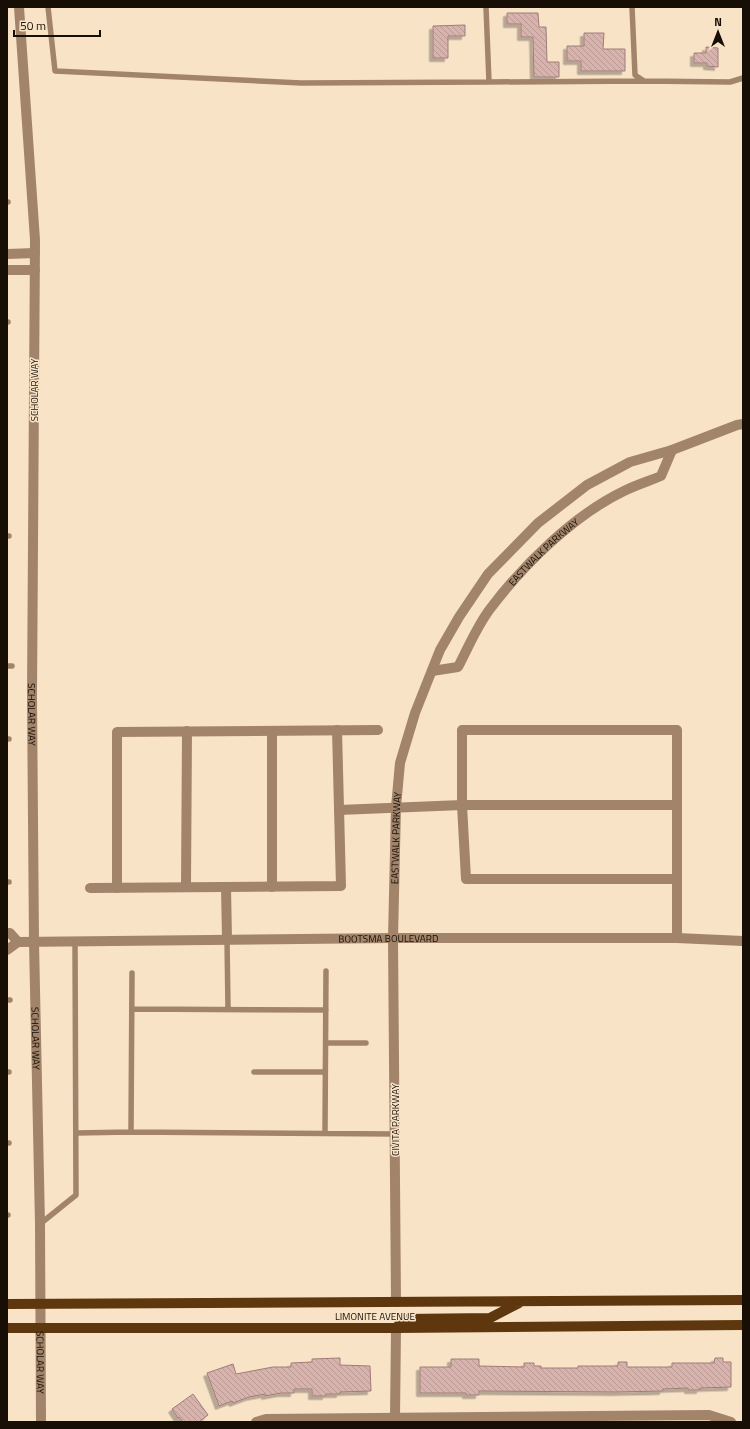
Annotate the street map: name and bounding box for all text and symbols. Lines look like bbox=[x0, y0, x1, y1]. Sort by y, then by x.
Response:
scale bar bbox=[14, 12, 100, 38]
north arrow bbox=[698, 12, 738, 52]
text: N bbox=[714, 14, 722, 30]
text: 50 m bbox=[20, 16, 46, 35]
street label: SCHOLAR WAY bbox=[27, 358, 42, 421]
street label: EASTWALK PARKWAY bbox=[505, 514, 582, 589]
street label: SCHOLAR WAY bbox=[24, 683, 39, 747]
street label: EASTWALK PARKWAY bbox=[387, 791, 405, 884]
street label: BOOTSMA BOULEVARD bbox=[338, 931, 438, 947]
street label: SCHOLAR WAY bbox=[27, 1007, 44, 1071]
street label: CIVITA PARKWAY bbox=[388, 1083, 403, 1156]
street label: LIMONITE AVENUE bbox=[335, 1309, 416, 1324]
street label: SCHOLAR WAY bbox=[33, 1331, 48, 1394]

